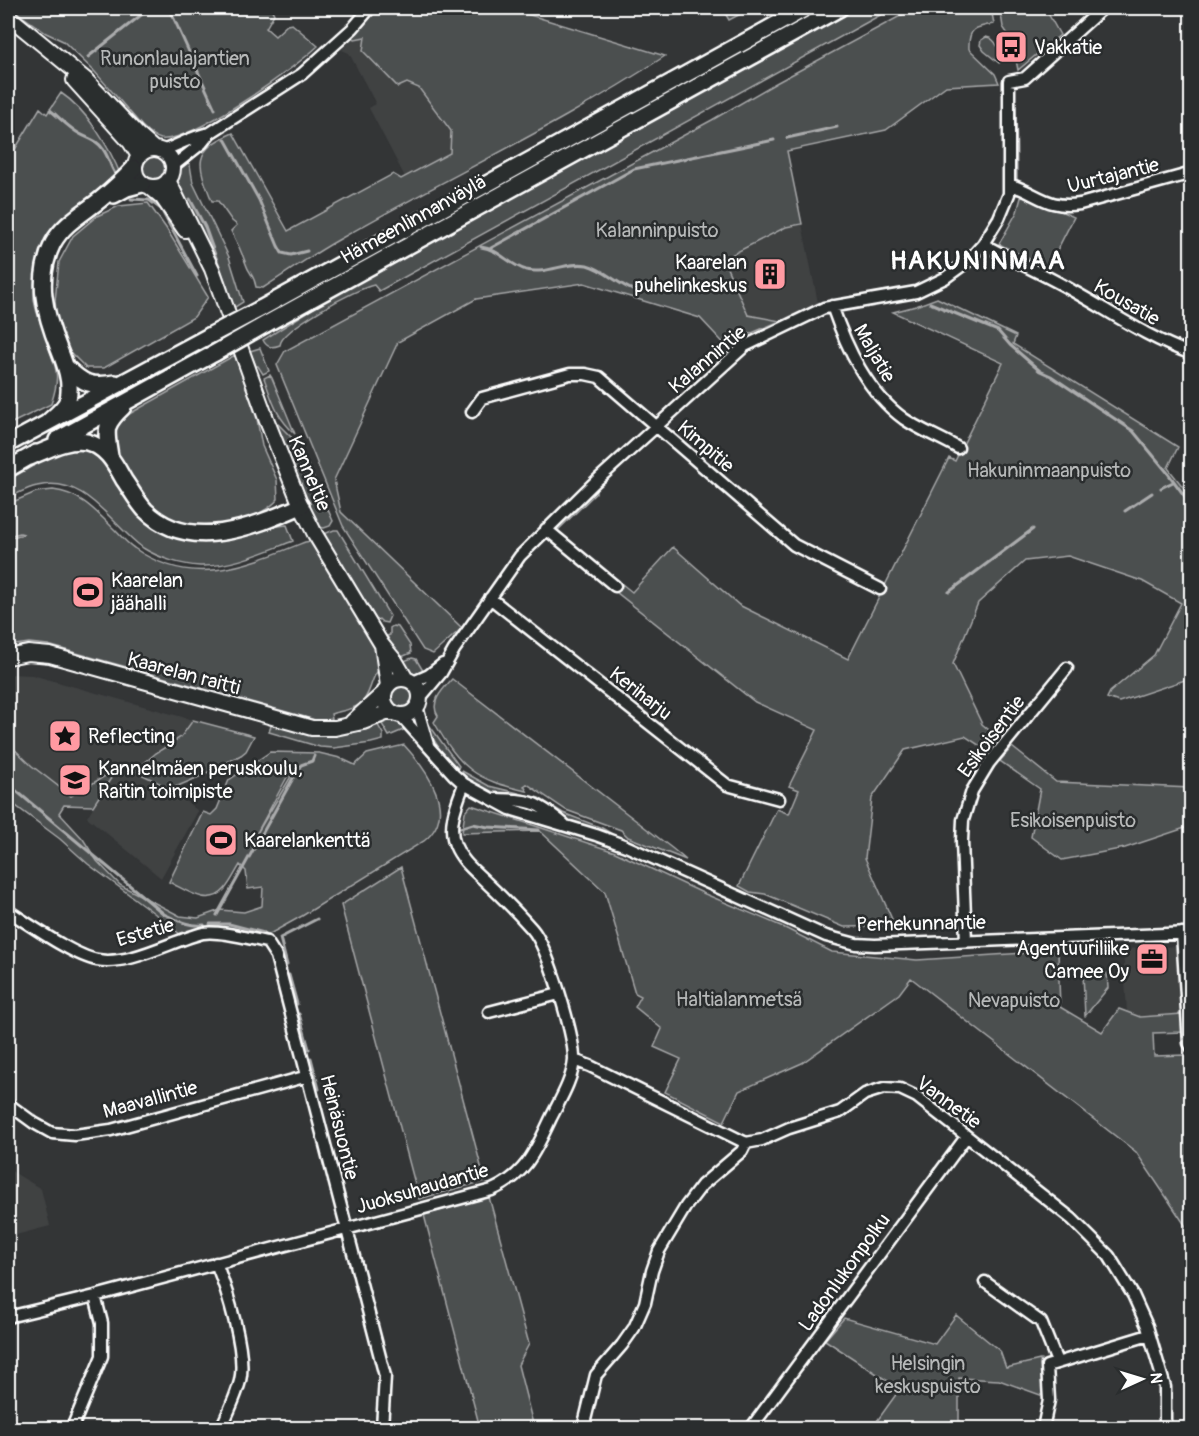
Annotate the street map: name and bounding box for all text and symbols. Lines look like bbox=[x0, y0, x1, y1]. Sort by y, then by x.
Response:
bus stop icon: Vakkatie bbox=[993, 29, 1029, 65]
place label: Vakkatie bbox=[1034, 35, 1102, 60]
park label: Runonlaulajantien puisto bbox=[100, 46, 250, 94]
street label: Uurtajantie bbox=[1065, 152, 1162, 199]
street label: Hämeenlinnanväylä bbox=[336, 169, 490, 270]
park label: Kalanninpuisto bbox=[596, 218, 719, 243]
district label: HAKUNINMAA bbox=[890, 245, 1066, 277]
place label: Kaarelan puhelinkeskus bbox=[634, 250, 747, 298]
building icon: Kaarelan puhelinkeskus bbox=[752, 256, 788, 292]
street label: Kousatie bbox=[1089, 274, 1164, 331]
street label: Kalannintie bbox=[664, 320, 751, 399]
street label: Maljatie bbox=[848, 320, 901, 387]
street label: Kimpitie bbox=[672, 415, 739, 478]
street label: Kanneltie bbox=[283, 432, 337, 515]
park label: Hakuninmaanpuisto bbox=[967, 458, 1131, 483]
place label: Kaarelan jäähalli bbox=[110, 568, 183, 616]
sports icon: Kaarelan jäähalli bbox=[70, 574, 106, 610]
street label: Kaarelan raitti bbox=[125, 646, 243, 701]
street label: Keriharju bbox=[604, 661, 677, 726]
street label: Esikoisentie bbox=[952, 690, 1031, 782]
place icon: Reflecting bbox=[47, 718, 83, 754]
place label: Reflecting bbox=[88, 724, 175, 749]
place label: Kannelmäen peruskoulu, Raitin toimipiste bbox=[98, 756, 303, 804]
school or university icon: Kannelmäen peruskoulu, Raitin toimipiste bbox=[57, 762, 93, 798]
park label: Esikoisenpuisto bbox=[1010, 808, 1136, 833]
sports icon: Kaarelankenttä bbox=[203, 822, 239, 858]
place label: Kaarelankenttä bbox=[244, 828, 371, 853]
street label: Perhekunnantie bbox=[856, 910, 986, 937]
street label: Estetie bbox=[113, 912, 177, 953]
place label: Agentuuriliike Camee Oy bbox=[1016, 936, 1129, 984]
office icon: Agentuuriliike Camee Oy bbox=[1134, 941, 1170, 977]
park label: Haltialanmetsä bbox=[676, 987, 802, 1012]
park label: Nevapuisto bbox=[968, 988, 1060, 1013]
street label: Vannetie bbox=[911, 1070, 986, 1135]
street label: Heinäsuontie bbox=[314, 1072, 365, 1183]
street label: Maavallintie bbox=[100, 1075, 200, 1124]
street label: Juoksuhaudantie bbox=[353, 1158, 491, 1219]
street label: Ladonlukonpolku bbox=[793, 1208, 896, 1336]
north arrow bbox=[1112, 1349, 1172, 1409]
park label: Helsingin keskuspuisto bbox=[875, 1351, 981, 1399]
text: N bbox=[1146, 1372, 1166, 1384]

